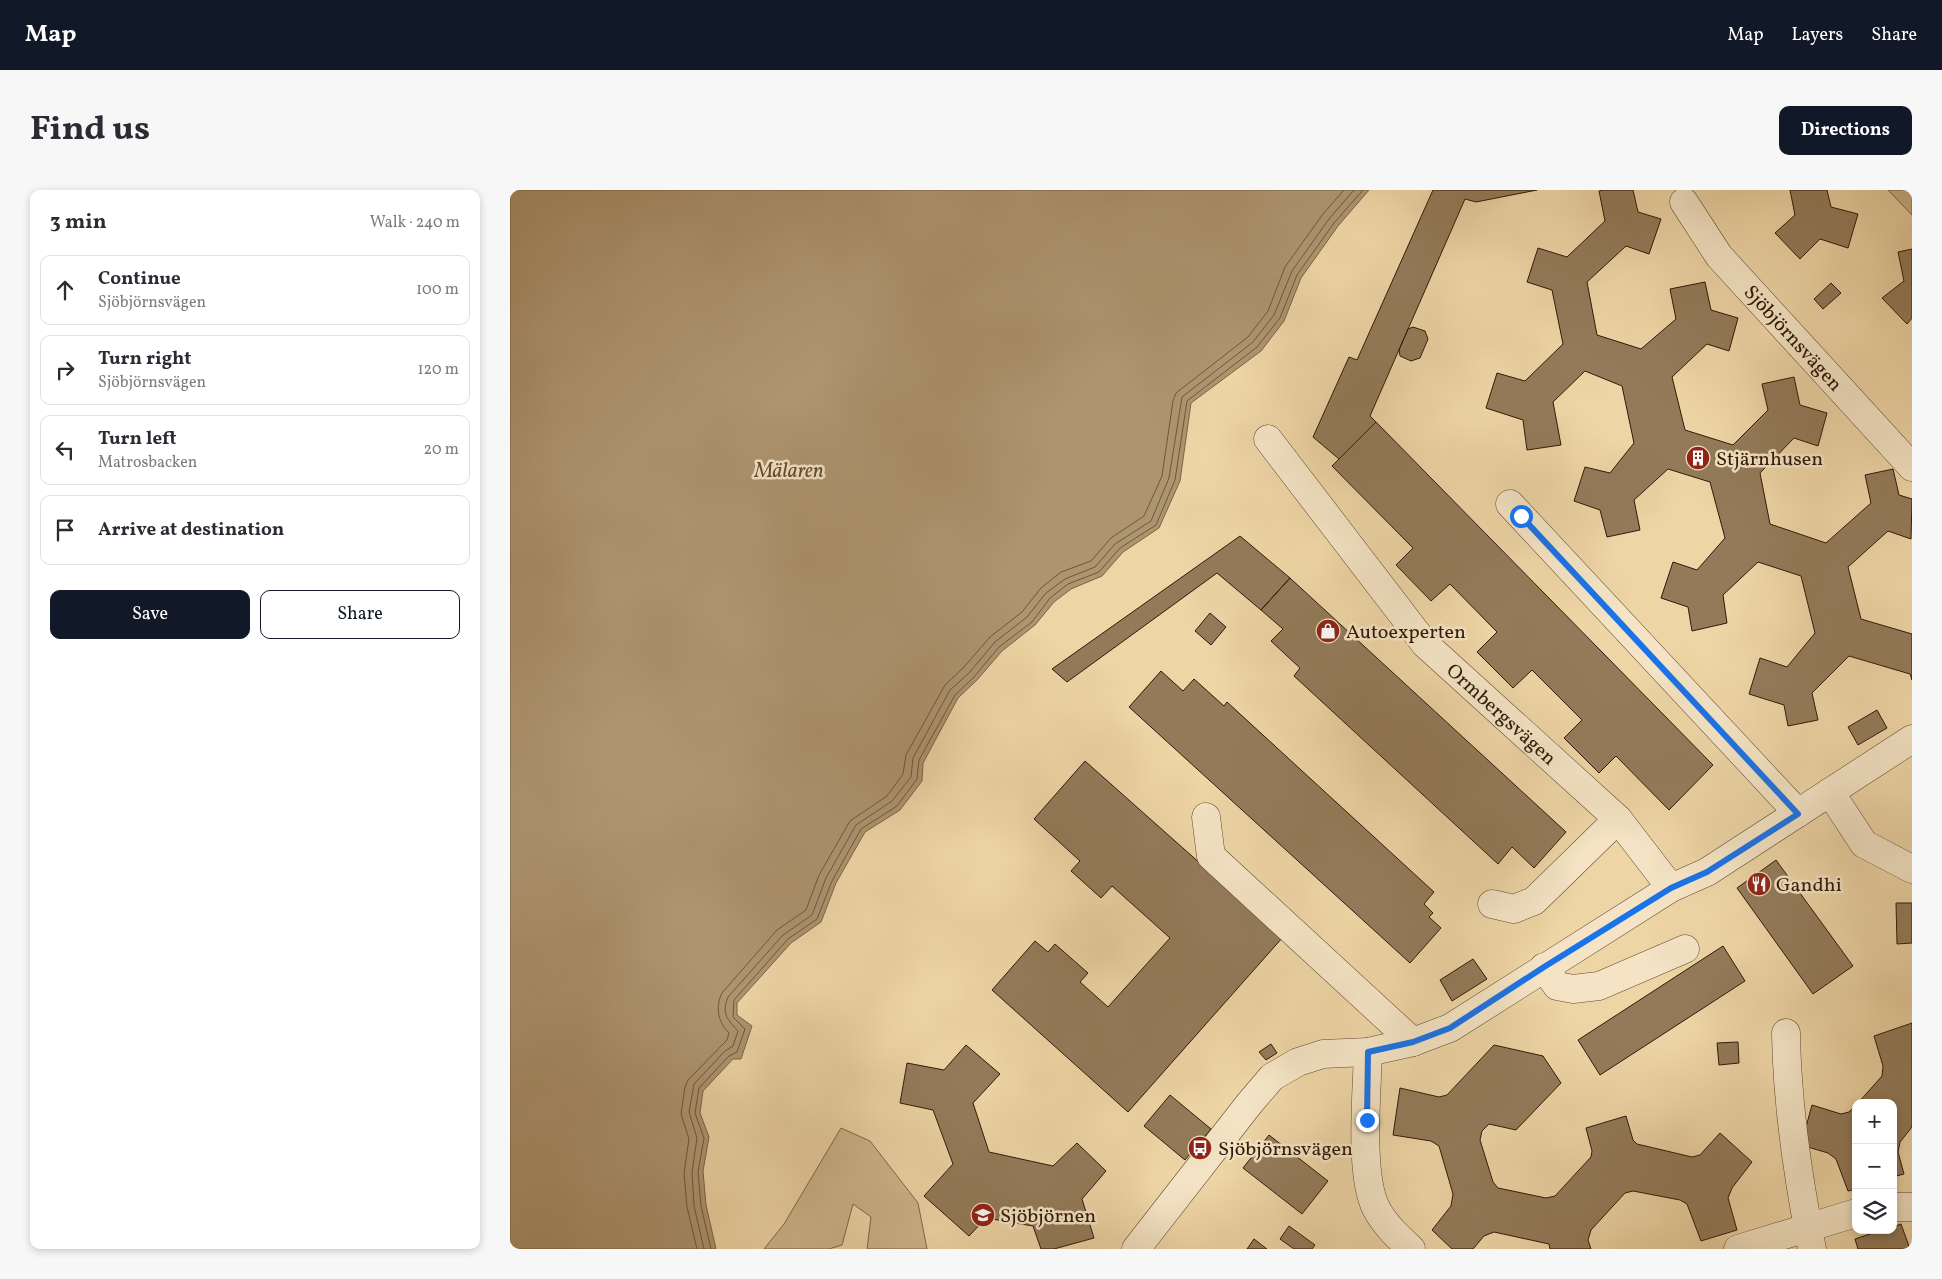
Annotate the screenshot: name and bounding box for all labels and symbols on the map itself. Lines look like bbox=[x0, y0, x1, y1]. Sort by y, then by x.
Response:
street label: Sjöbjörnsvägen bbox=[1736, 280, 1848, 398]
building icon: Stjärnhusen bbox=[1685, 445, 1711, 471]
place label: Stjärnhusen bbox=[1716, 446, 1823, 474]
water label: Mälaren bbox=[753, 457, 824, 486]
route start bbox=[1510, 505, 1533, 528]
shop icon: Autoexperten bbox=[1315, 618, 1341, 644]
place label: Autoexperten bbox=[1346, 619, 1466, 647]
street label: Ormbergsvägen bbox=[1439, 658, 1562, 773]
restaurant icon: Gandhi bbox=[1746, 871, 1772, 897]
place label: Gandhi bbox=[1776, 872, 1842, 900]
route end bbox=[1356, 1109, 1379, 1132]
bus stop icon: Sjöbjörnsvägen bbox=[1187, 1135, 1213, 1161]
place label: Sjöbjörnsvägen bbox=[1218, 1136, 1353, 1164]
school or university icon: Sjöbjörnen bbox=[970, 1202, 996, 1228]
place label: Sjöbjörnen bbox=[1000, 1203, 1096, 1231]

